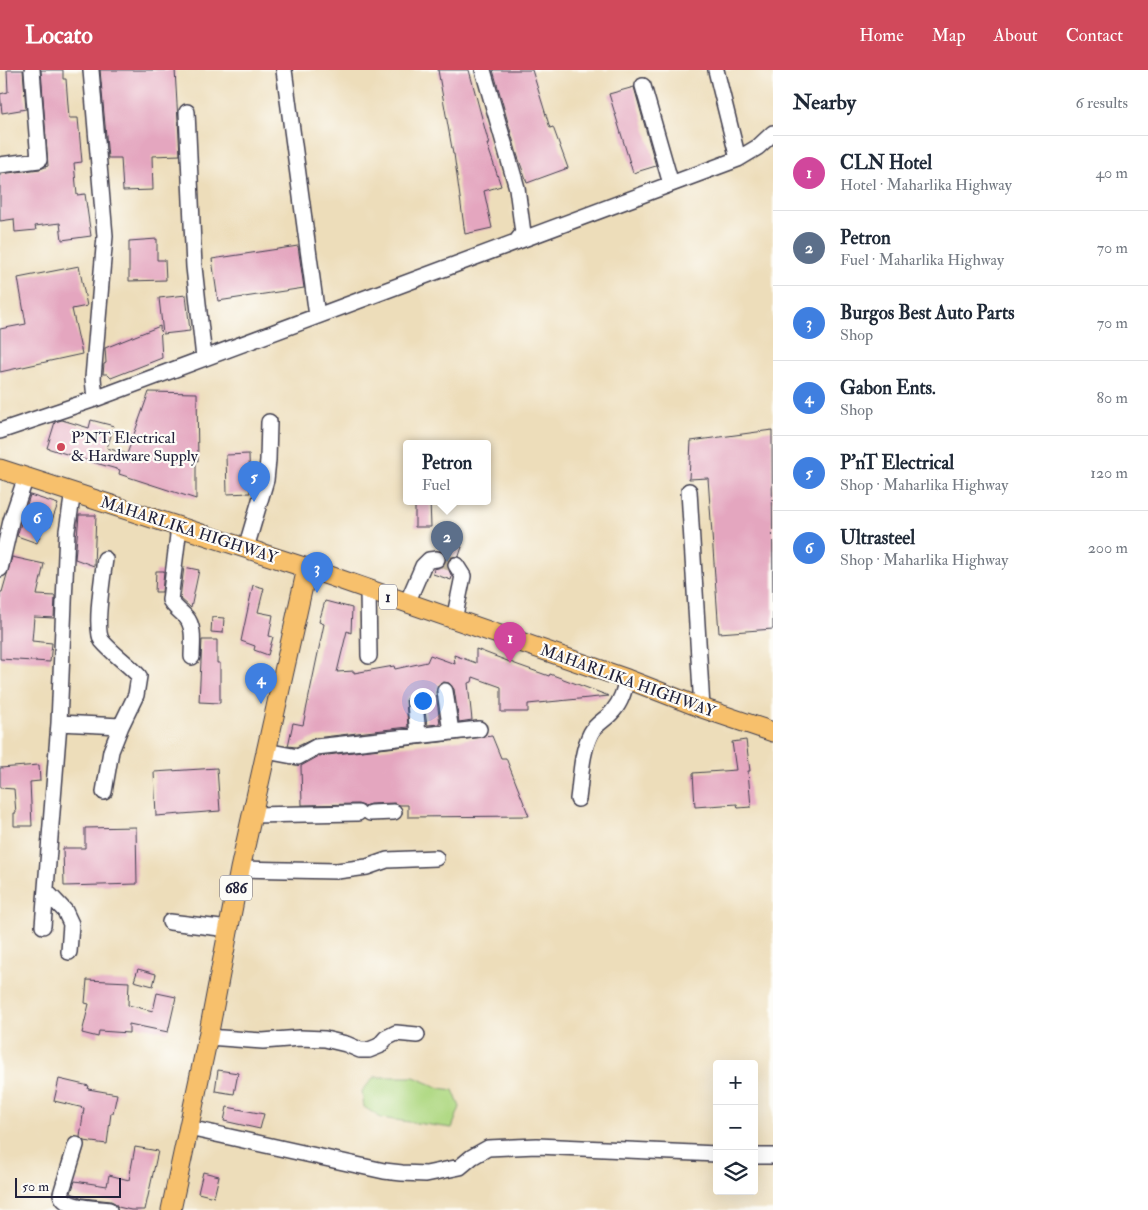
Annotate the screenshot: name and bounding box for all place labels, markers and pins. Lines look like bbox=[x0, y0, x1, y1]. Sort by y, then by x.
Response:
place label: P'NT Electrical & Hardware Supply bbox=[71, 428, 199, 467]
marker: P'NT Electrical & Hardware Supply bbox=[55, 441, 67, 453]
pin: 5 bbox=[238, 461, 270, 502]
pin: 6 bbox=[21, 502, 53, 543]
pin: 2 bbox=[431, 521, 463, 562]
pin: 3 bbox=[301, 552, 333, 593]
pin: 1 bbox=[494, 622, 526, 663]
pin: 4 bbox=[245, 663, 277, 704]

